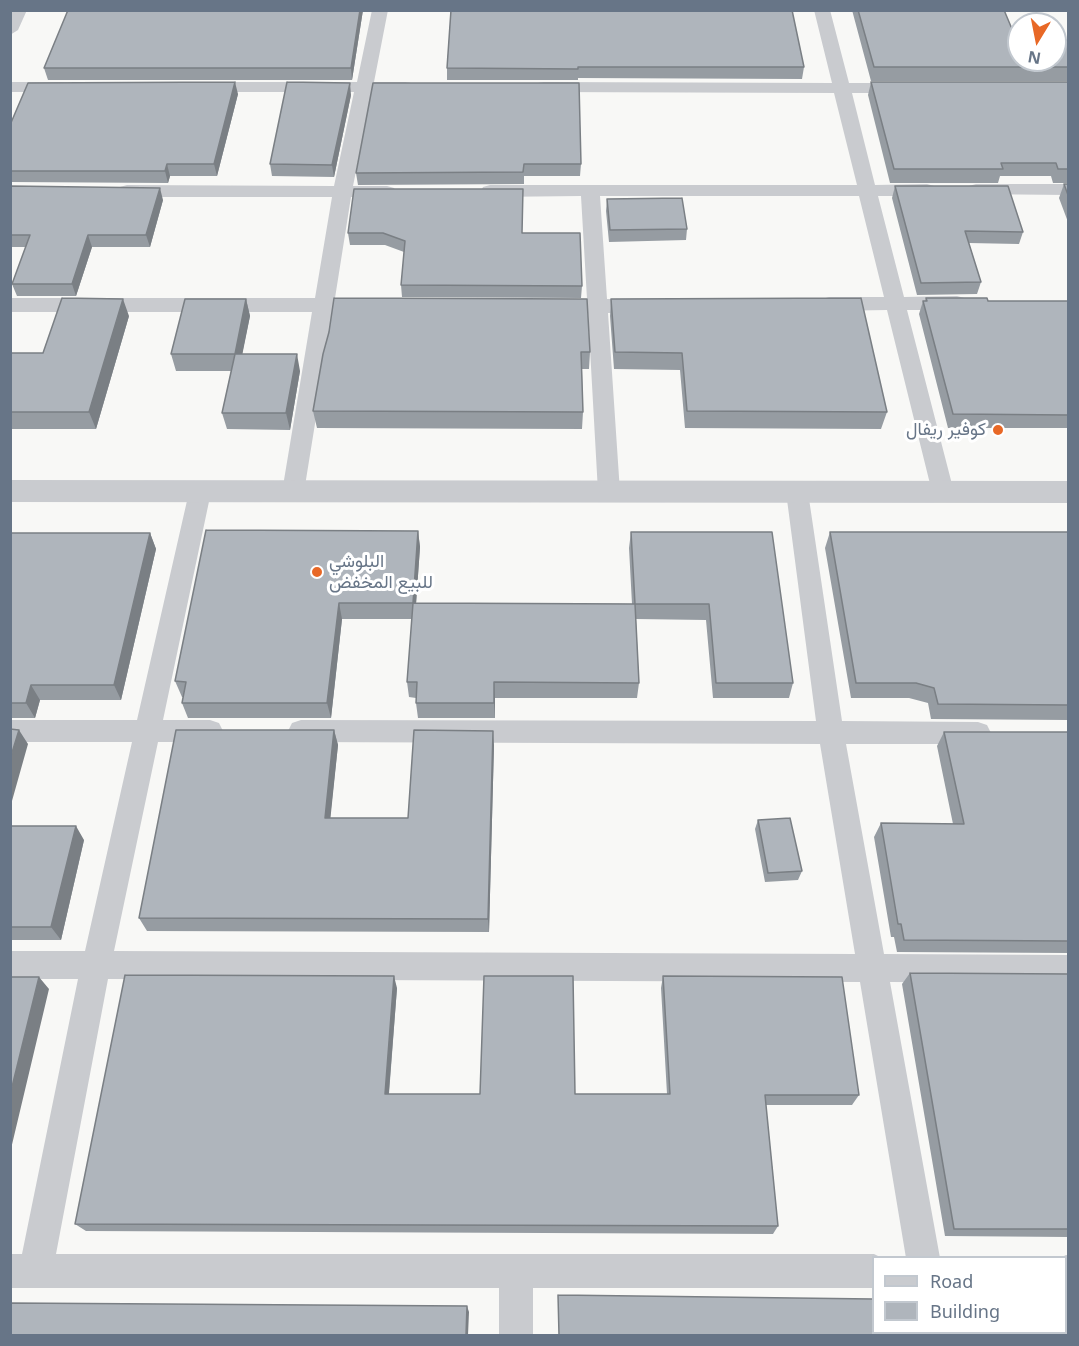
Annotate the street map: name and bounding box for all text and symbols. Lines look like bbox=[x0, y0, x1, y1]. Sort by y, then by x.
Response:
north arrow bbox=[1007, 12, 1067, 72]
text: N bbox=[1026, 46, 1043, 70]
place label: كوفير ريفال bbox=[906, 419, 986, 441]
marker: كوفير ريفال bbox=[991, 423, 1005, 437]
place label: البلوشي للبيع المخفض bbox=[329, 551, 433, 594]
marker: البلوشي للبيع المخفض bbox=[310, 565, 324, 579]
legend bbox=[872, 1256, 1067, 1334]
text: Road bbox=[930, 1269, 973, 1293]
text: Building bbox=[930, 1299, 1000, 1323]

